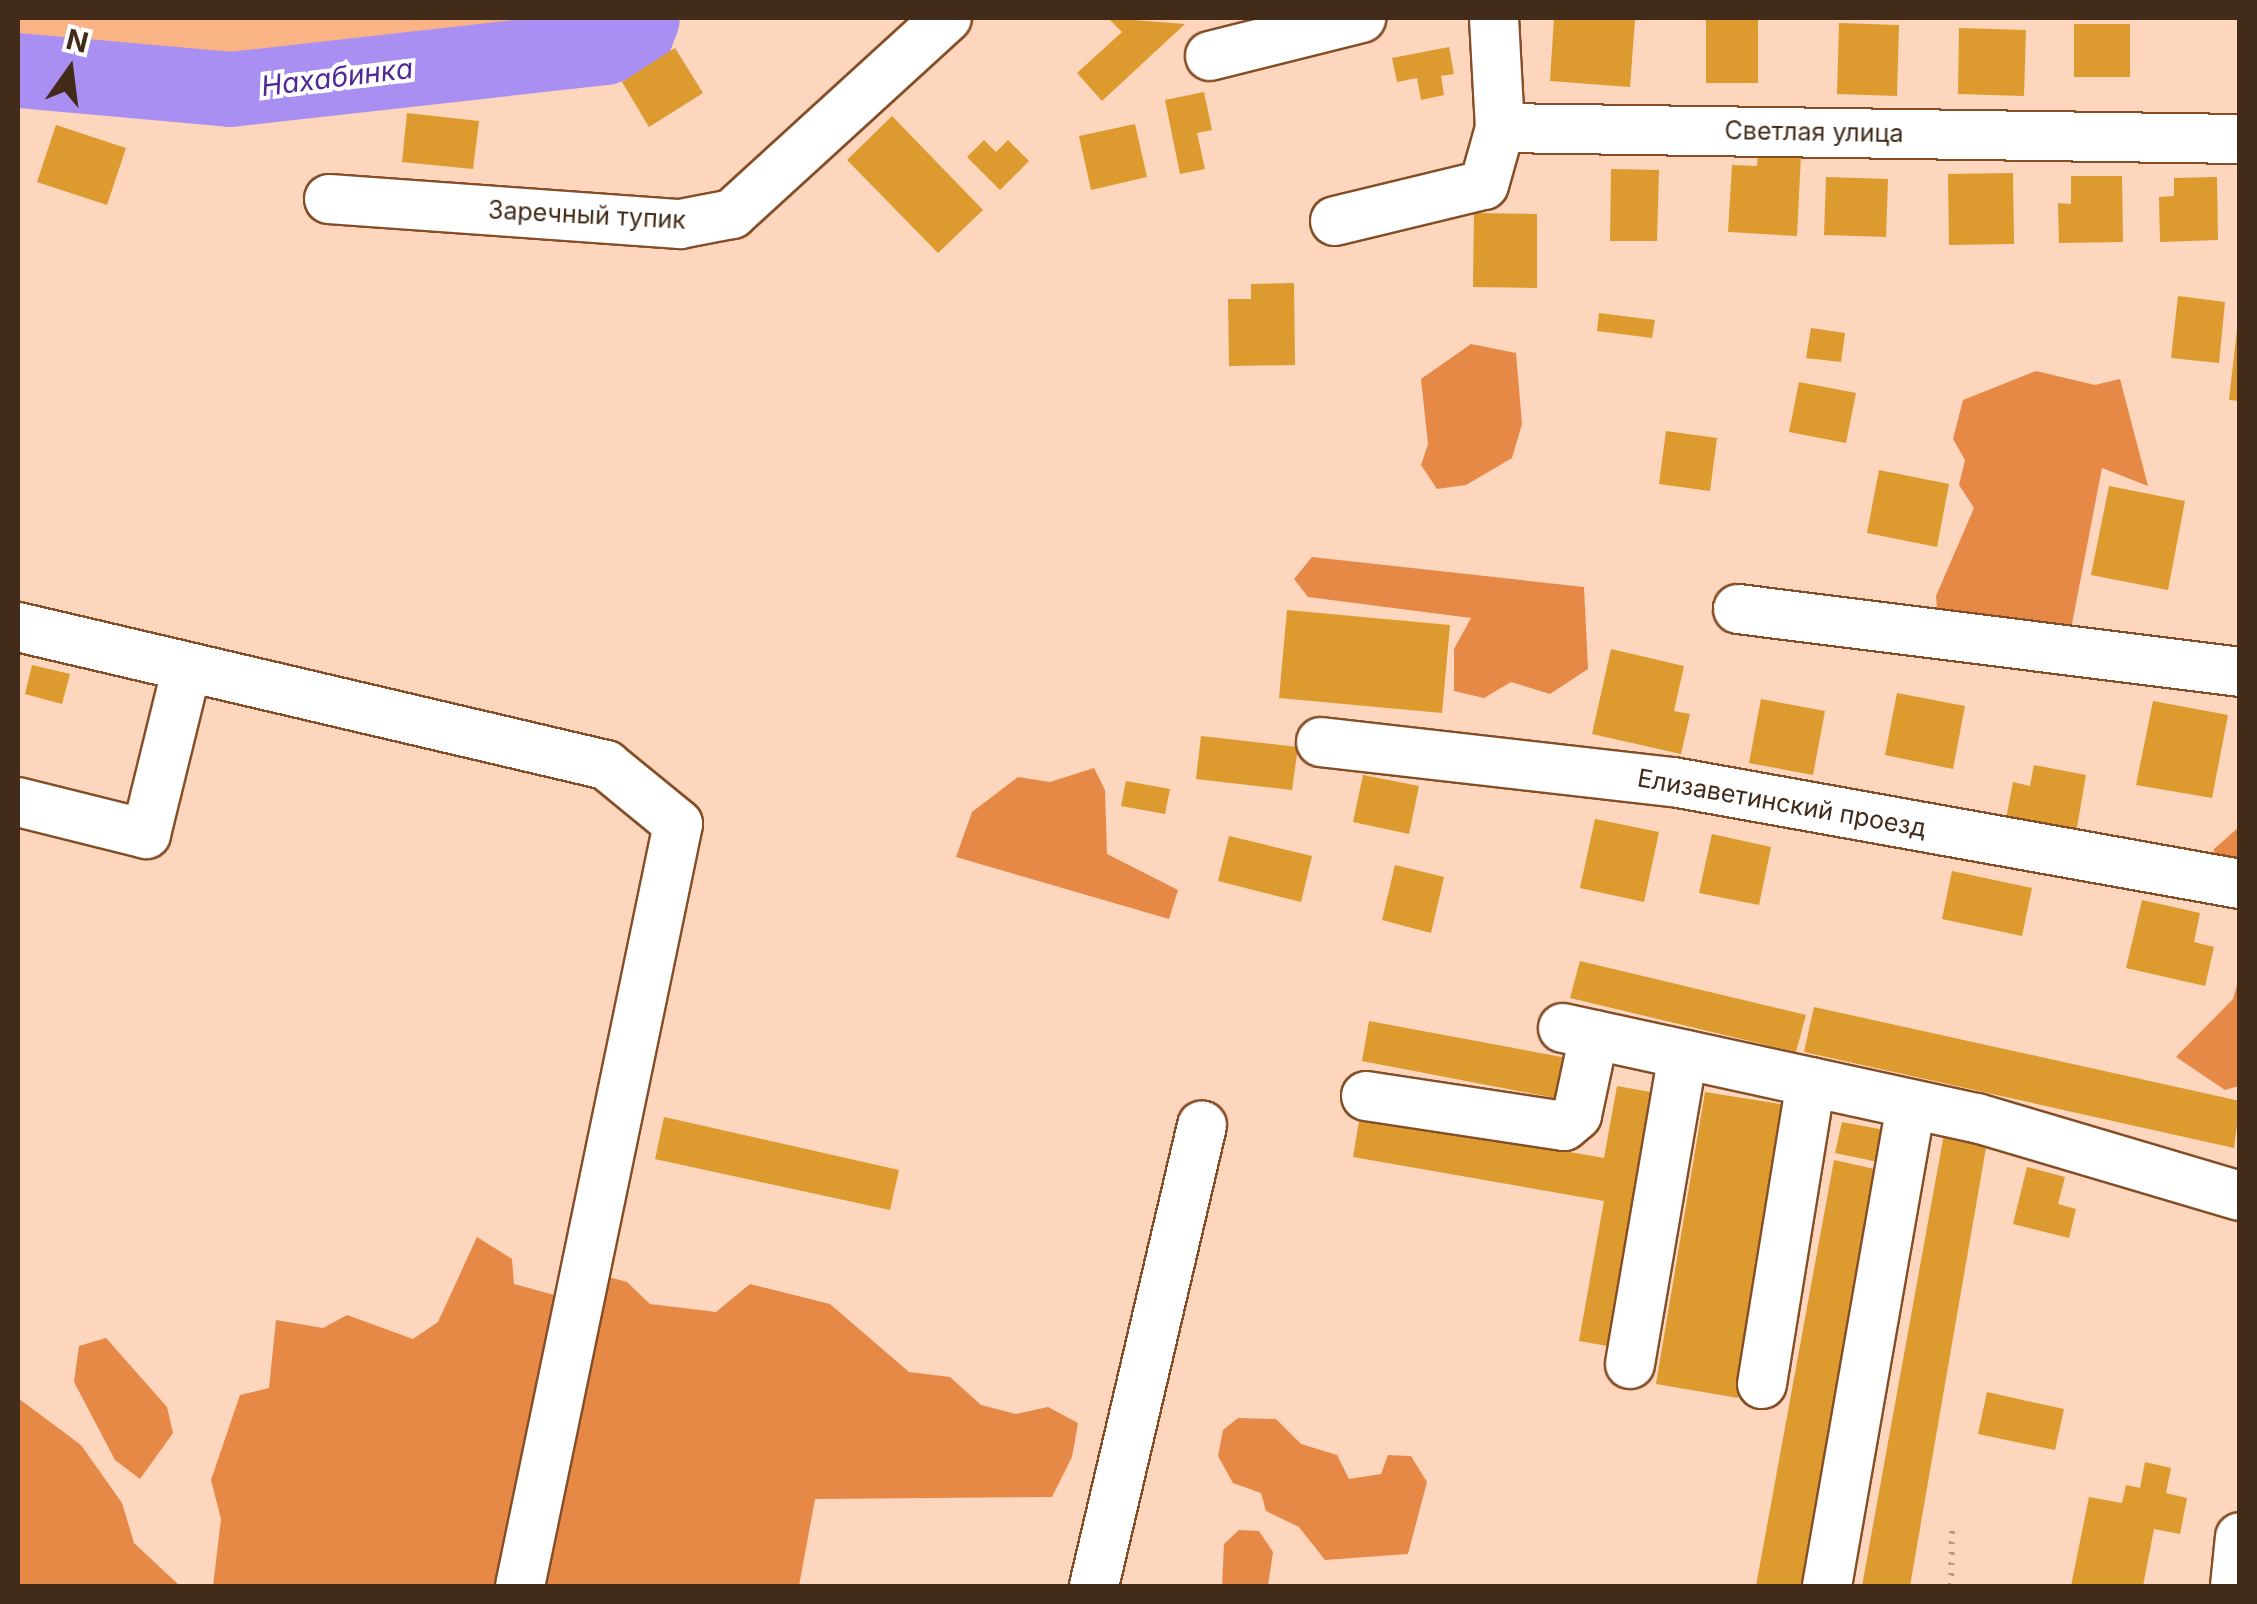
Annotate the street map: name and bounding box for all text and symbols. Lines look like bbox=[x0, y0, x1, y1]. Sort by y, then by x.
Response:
north arrow bbox=[20, 20, 120, 120]
text: N bbox=[63, 22, 92, 60]
water label: Нахабинка bbox=[259, 51, 415, 103]
street label: Светлая улица bbox=[1724, 115, 1904, 149]
street label: Заречный тупик bbox=[487, 195, 687, 235]
street label: Елизаветинский проезд bbox=[1635, 763, 1929, 843]

